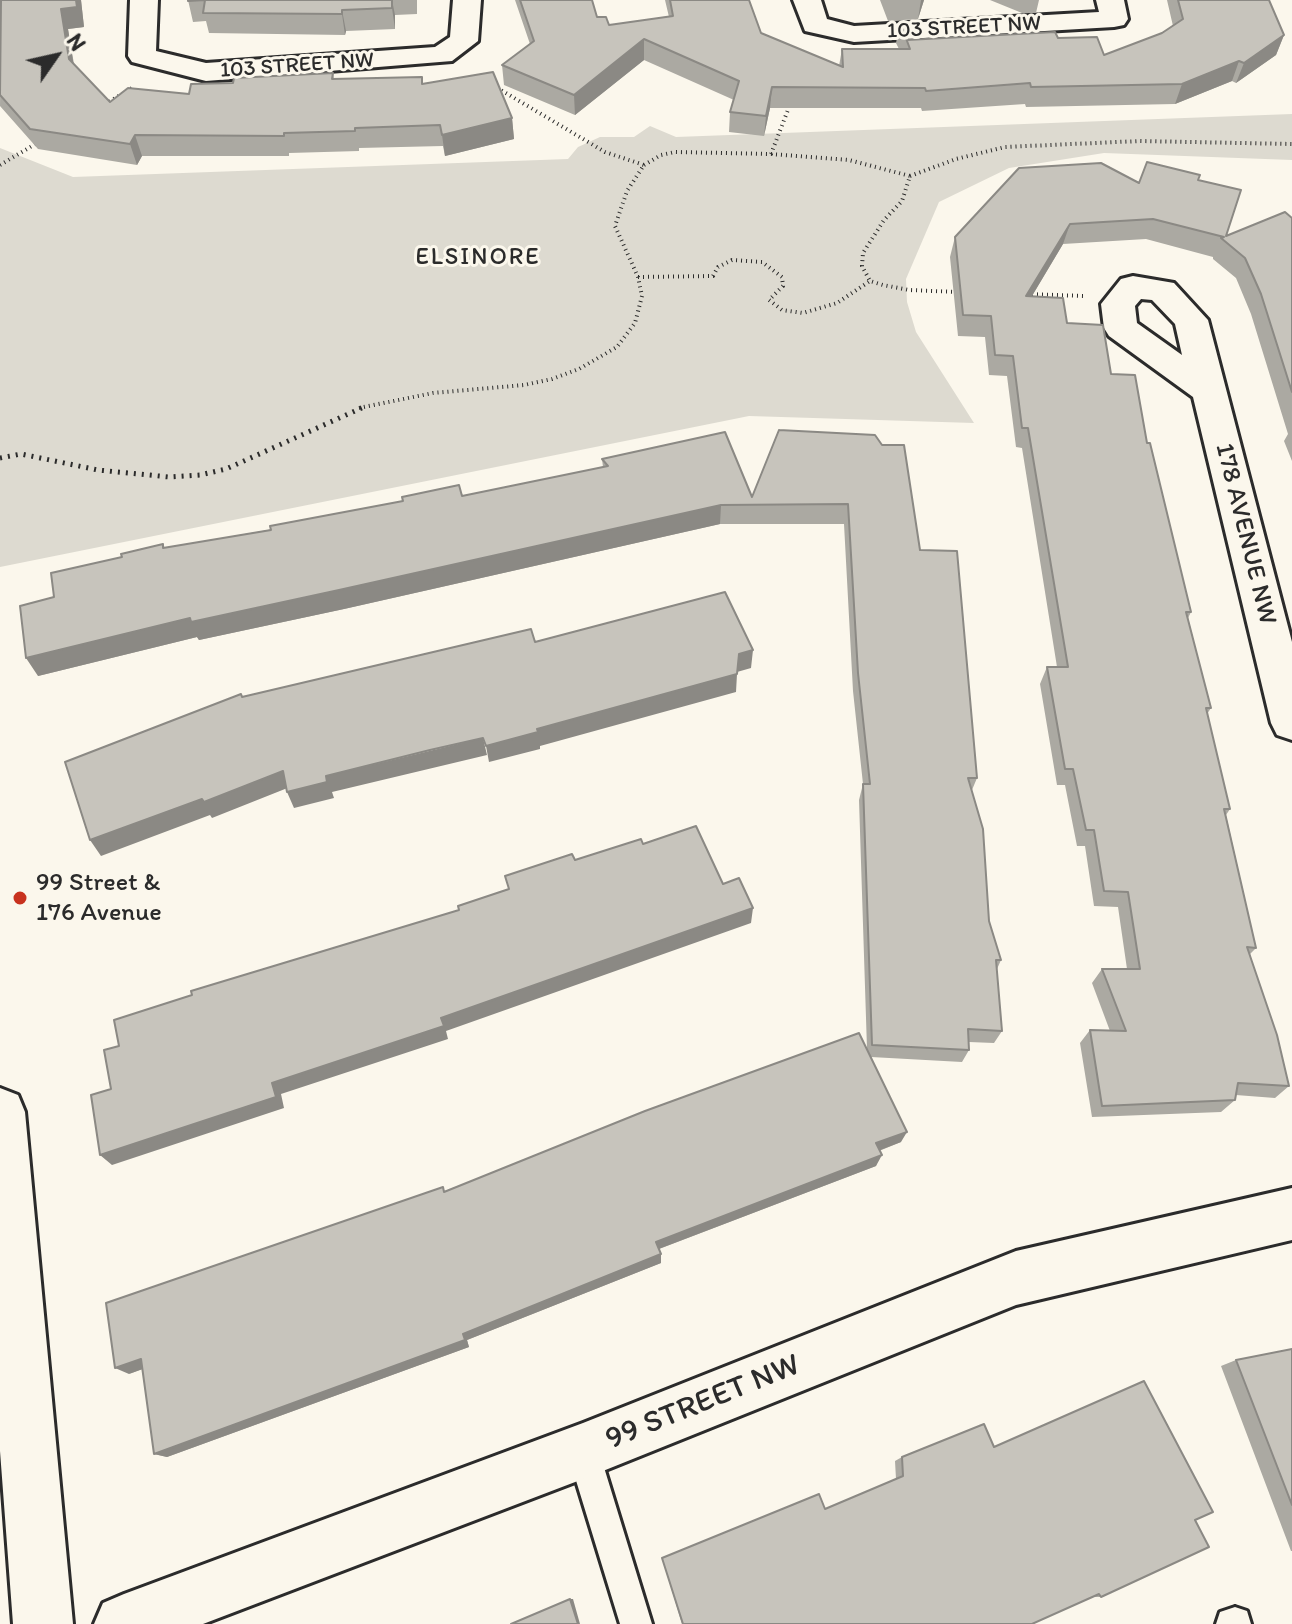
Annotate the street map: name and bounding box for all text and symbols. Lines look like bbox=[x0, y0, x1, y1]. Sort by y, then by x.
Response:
street label: 103 STREET NW bbox=[886, 11, 1042, 45]
north arrow bbox=[16, 16, 96, 96]
text: N bbox=[61, 29, 92, 56]
street label: 103 STREET NW bbox=[219, 47, 375, 85]
district label: ELSINORE bbox=[417, 244, 539, 272]
street label: 178 AVENUE NW bbox=[1207, 440, 1283, 628]
place label: 99 Street & 176 Avenue bbox=[36, 867, 162, 928]
marker: 99 Street & 176 Avenue bbox=[11, 889, 29, 907]
street label: 99 STREET NW bbox=[600, 1347, 806, 1459]

